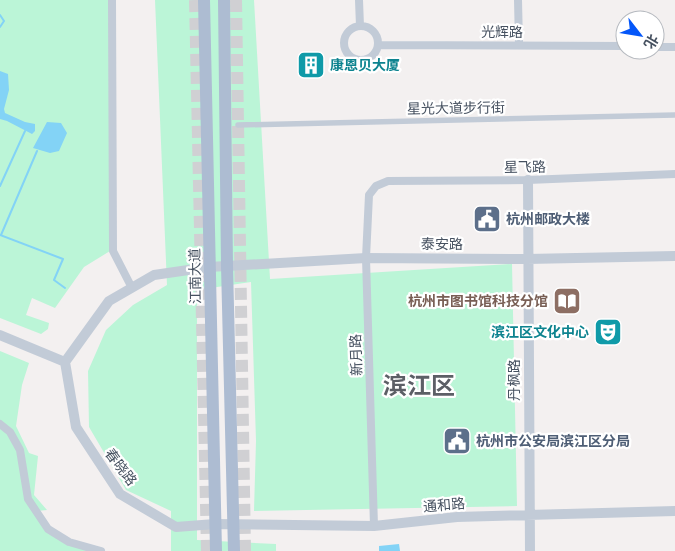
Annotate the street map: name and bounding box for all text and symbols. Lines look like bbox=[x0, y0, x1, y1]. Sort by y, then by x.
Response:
north arrow bbox=[615, 10, 665, 60]
street label: 光辉路 bbox=[481, 24, 523, 40]
text: 北 bbox=[641, 32, 662, 52]
building icon: 康恩贝大厦 bbox=[296, 50, 326, 80]
place label: 康恩贝大厦 bbox=[330, 57, 400, 73]
street label: 星光大道步行街 bbox=[407, 99, 505, 117]
street label: 星飞路 bbox=[504, 159, 546, 175]
public building icon: 杭州邮政大楼 bbox=[472, 204, 502, 234]
place label: 杭州邮政大楼 bbox=[506, 211, 590, 227]
street label: 泰安路 bbox=[421, 236, 463, 252]
street label: 江南大道 bbox=[187, 248, 203, 304]
library icon: 杭州市图书馆科技分馆 bbox=[552, 286, 582, 316]
place label: 杭州市图书馆科技分馆 bbox=[408, 293, 548, 309]
theatre icon: 滨江区文化中心 bbox=[593, 317, 623, 347]
place label: 滨江区文化中心 bbox=[491, 324, 589, 340]
street label: 新月路 bbox=[347, 334, 365, 376]
street label: 丹枫路 bbox=[506, 359, 522, 401]
district label: 滨江区 bbox=[383, 372, 455, 399]
public building icon: 杭州市公安局滨江区分局 bbox=[442, 426, 472, 456]
place label: 杭州市公安局滨江区分局 bbox=[476, 433, 630, 449]
street label: 春晓路 bbox=[102, 445, 140, 489]
street label: 通和路 bbox=[422, 495, 466, 515]

